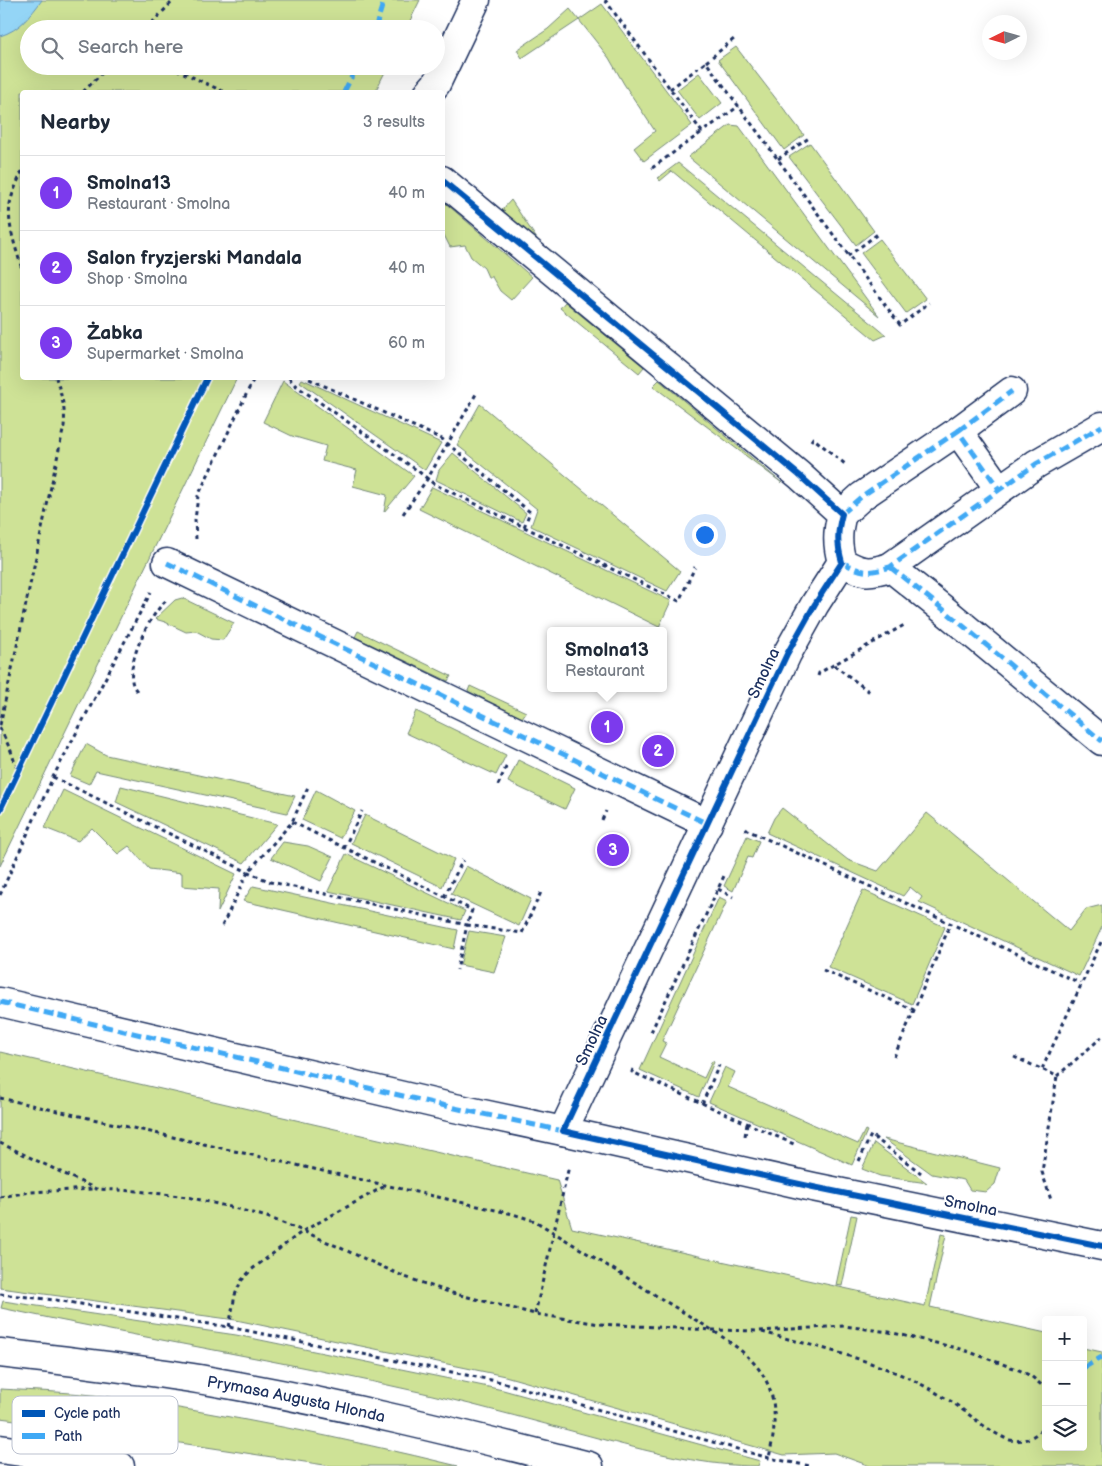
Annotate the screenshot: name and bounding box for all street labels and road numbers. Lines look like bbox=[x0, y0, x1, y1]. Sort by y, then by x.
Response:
street label: Smolna bbox=[744, 645, 784, 702]
street label: Smolna bbox=[572, 1012, 612, 1069]
street label: Smolna bbox=[943, 1192, 999, 1221]
street label: Prymasa Augusta Hlonda bbox=[206, 1373, 387, 1427]

